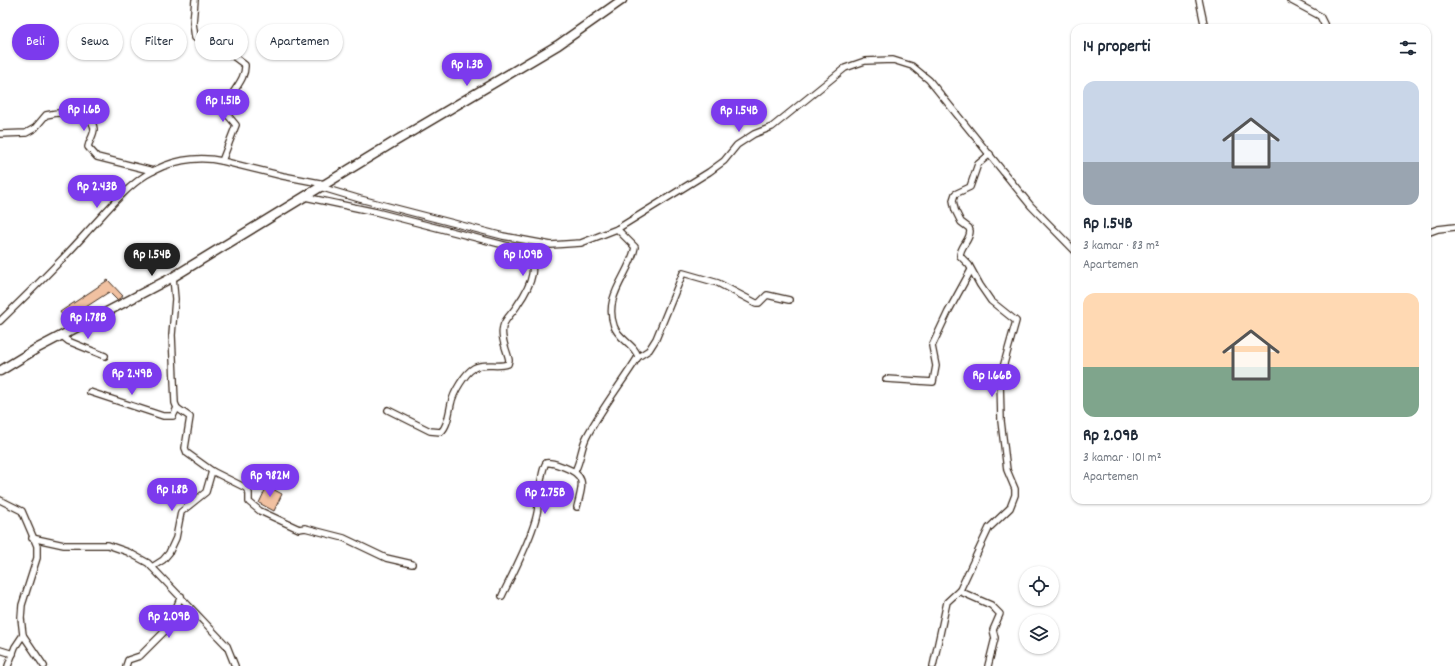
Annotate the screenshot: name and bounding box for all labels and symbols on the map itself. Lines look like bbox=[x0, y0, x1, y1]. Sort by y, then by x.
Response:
pin: Rp 1.3B bbox=[430, 53, 504, 87]
pin: Rp 1.51B bbox=[182, 89, 264, 123]
pin: Rp 1.6B bbox=[47, 98, 121, 132]
pin: Rp 1.54B bbox=[698, 99, 780, 133]
pin: Rp 2.43B bbox=[56, 175, 138, 209]
pin: Rp 1.54B bbox=[111, 243, 193, 277]
pin: Rp 1.09B bbox=[482, 243, 564, 277]
pin: Rp 1.78B bbox=[47, 306, 129, 340]
pin: Rp 2.49B bbox=[91, 362, 173, 396]
pin: Rp 1.66B bbox=[951, 364, 1033, 398]
pin: Rp 982M bbox=[233, 464, 307, 498]
pin: Rp 1.8B bbox=[135, 478, 209, 512]
pin: Rp 2.75B bbox=[504, 481, 586, 515]
pin: Rp 2.09B bbox=[128, 605, 210, 639]

